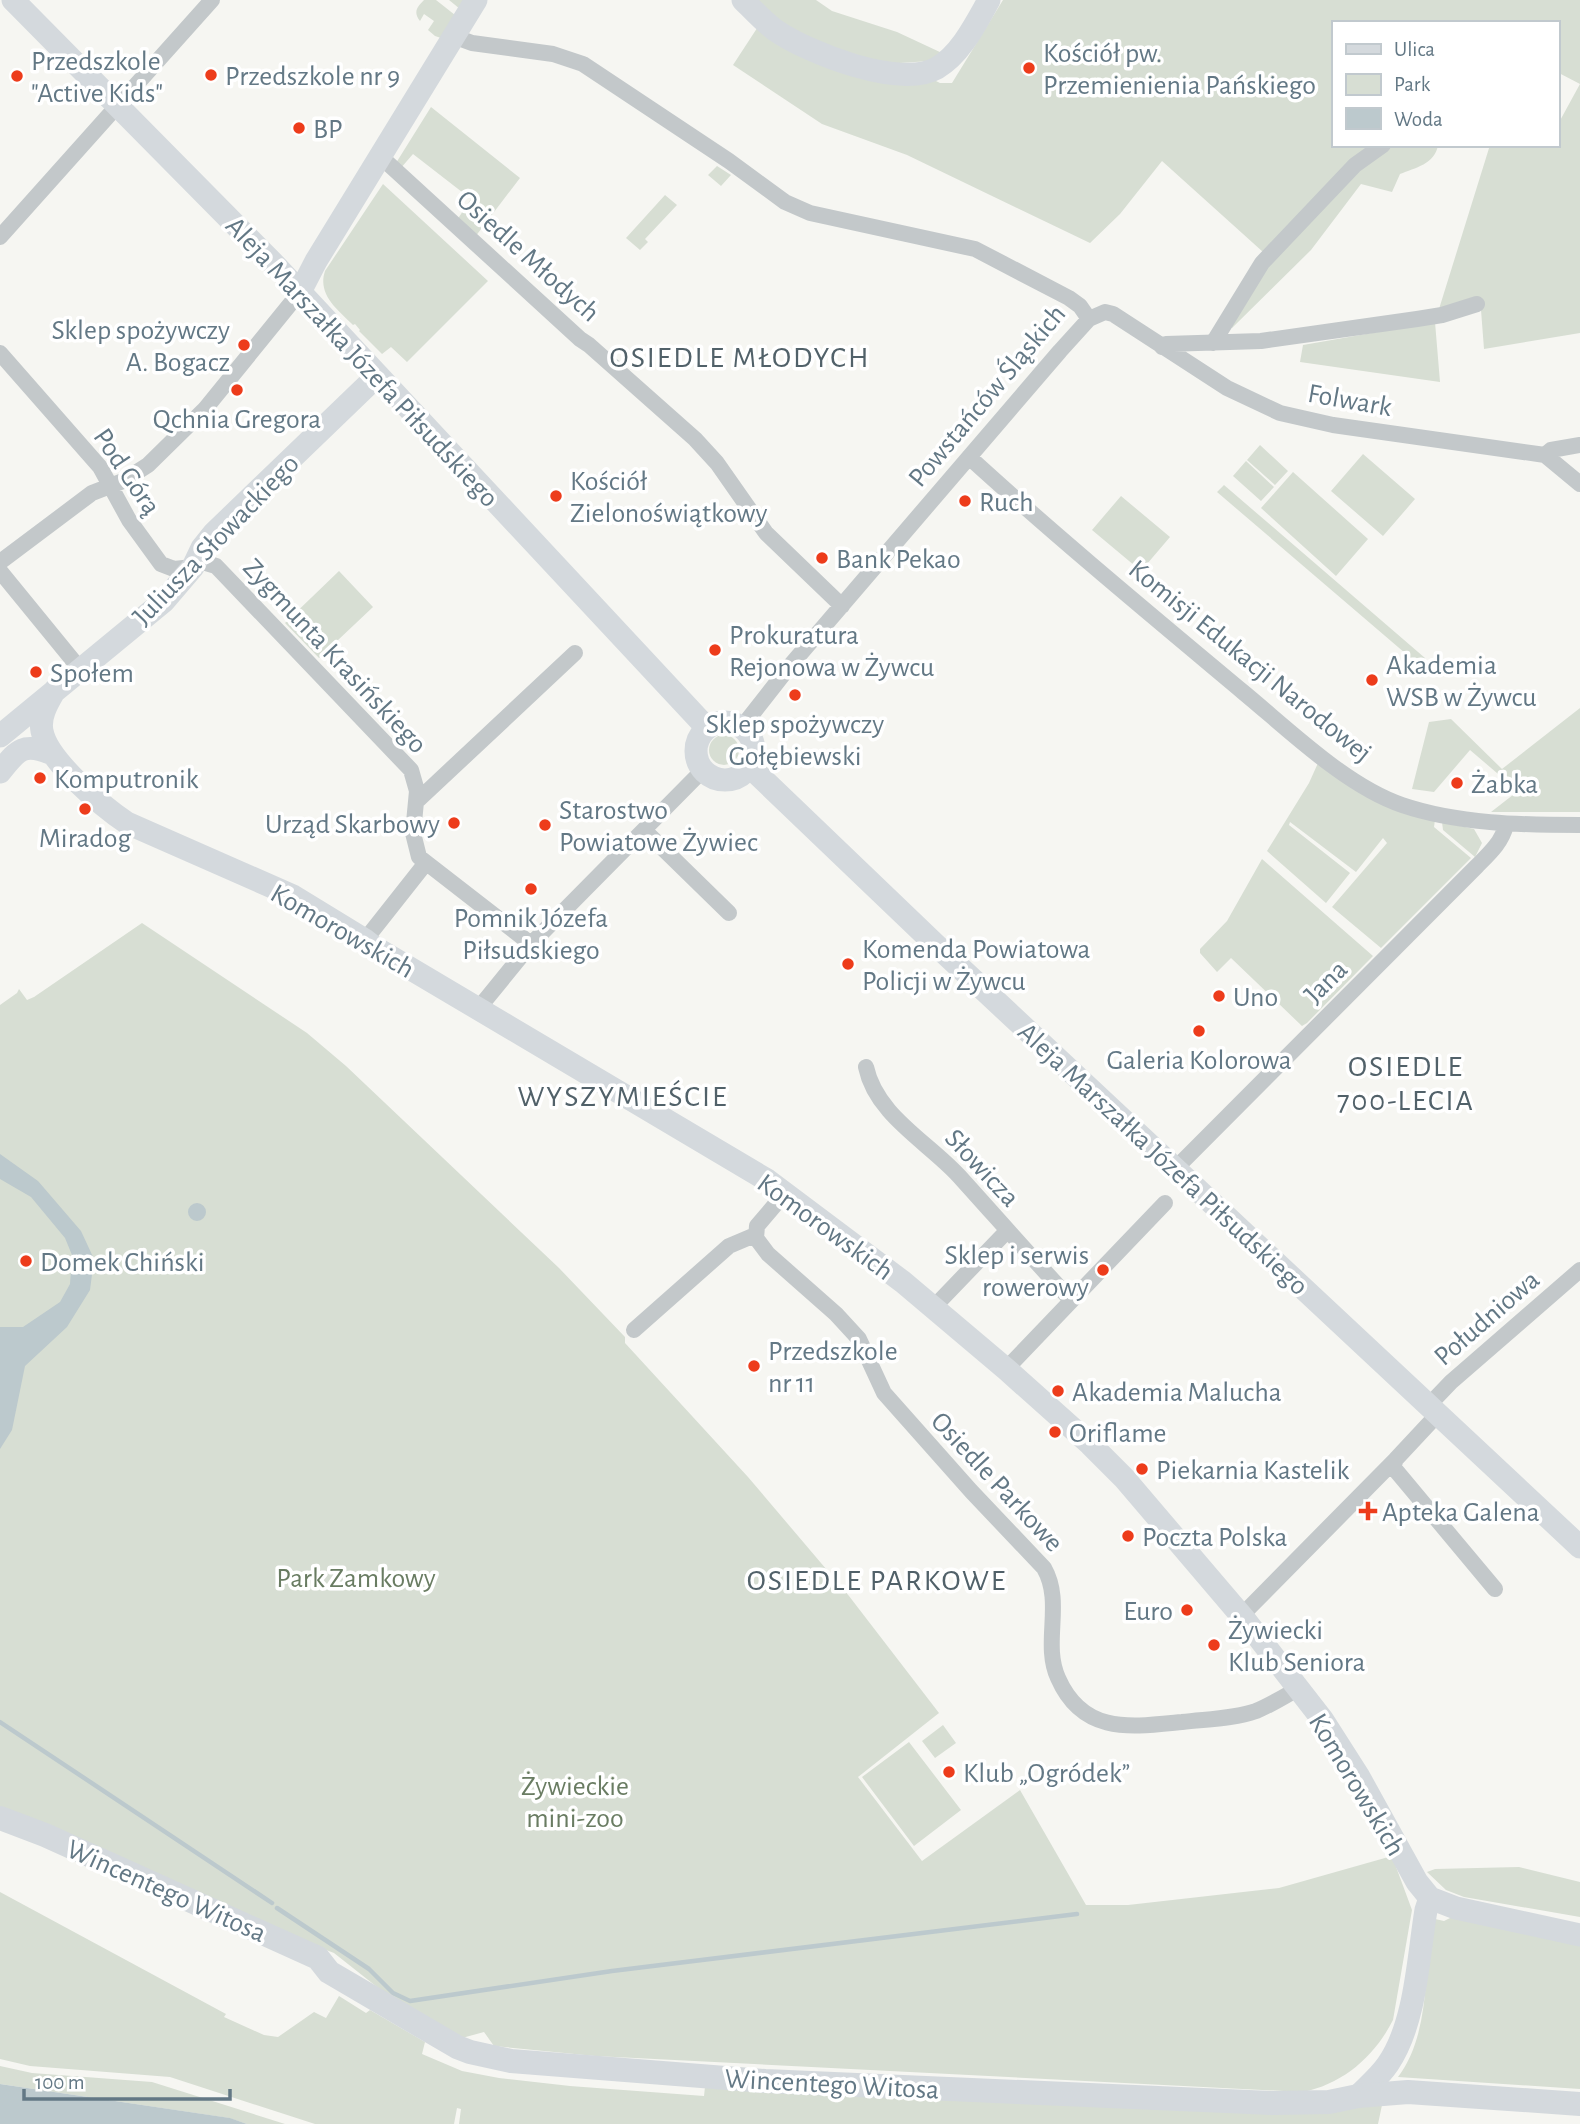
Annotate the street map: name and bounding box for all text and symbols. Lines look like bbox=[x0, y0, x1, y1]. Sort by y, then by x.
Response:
legend bbox=[1332, 21, 1559, 147]
text: Ulica bbox=[1394, 39, 1435, 60]
place label: Kościół pw. Przemienienia Pańskiego bbox=[1043, 40, 1316, 100]
place label: Przedszkole "Active Kids" bbox=[31, 48, 163, 108]
marker: Kościół pw. Przemienienia Pańskiego bbox=[1021, 60, 1037, 76]
place label: Przedszkole nr 9 bbox=[225, 63, 400, 91]
marker: Przedszkole nr 9 bbox=[203, 67, 219, 83]
marker: Przedszkole "Active Kids" bbox=[9, 68, 25, 84]
text: Park bbox=[1394, 74, 1431, 95]
text: Woda bbox=[1394, 109, 1443, 130]
place label: BP bbox=[313, 116, 343, 144]
marker: BP bbox=[291, 120, 307, 136]
street label: Osiedle Młodych bbox=[451, 185, 604, 328]
street label: Aleja Marszałka Józefa Piłsudskiego bbox=[220, 212, 503, 513]
street label: Powstańców Śląskich bbox=[901, 298, 1071, 492]
place label: Sklep spożywczy A. Bogacz bbox=[51, 317, 230, 377]
marker: Sklep spożywczy A. Bogacz bbox=[236, 337, 252, 353]
district label: OSIEDLE MŁODYCH bbox=[610, 343, 870, 373]
street label: Folwark bbox=[1306, 380, 1394, 422]
marker: Qchnia Gregora bbox=[229, 382, 245, 398]
place label: Qchnia Gregora bbox=[153, 406, 321, 434]
street label: Pod Górą bbox=[87, 424, 165, 520]
street label: Juliusza Słowackiego bbox=[128, 450, 305, 631]
place label: Kościół Zielonoświątkowy bbox=[570, 468, 767, 528]
marker: Kościół Zielonoświątkowy bbox=[548, 488, 564, 504]
place label: Ruch bbox=[979, 489, 1034, 517]
marker: Ruch bbox=[957, 493, 973, 509]
place label: Bank Pekao bbox=[836, 546, 961, 574]
marker: Bank Pekao bbox=[814, 550, 830, 566]
street label: Zygmunta Krasińskiego bbox=[237, 554, 432, 759]
street label: Komisji Edukacji Narodowej bbox=[1123, 555, 1376, 768]
place label: Prokuratura Rejonowa w Żywcu bbox=[729, 622, 934, 682]
marker: Prokuratura Rejonowa w Żywcu bbox=[707, 642, 723, 658]
place label: Akademia WSB w Żywcu bbox=[1386, 652, 1537, 712]
place label: Społem bbox=[50, 660, 134, 688]
marker: Społem bbox=[28, 664, 44, 680]
marker: Akademia WSB w Żywcu bbox=[1364, 672, 1380, 688]
marker: Sklep spożywczy Gołębiewski bbox=[787, 687, 803, 703]
place label: Sklep spożywczy Gołębiewski bbox=[706, 711, 884, 771]
place label: Komputronik bbox=[54, 766, 199, 794]
place label: Żabka bbox=[1471, 769, 1538, 799]
marker: Komputronik bbox=[32, 770, 48, 786]
marker: Żabka bbox=[1449, 775, 1465, 791]
place label: Starostwo Powiatowe Żywiec bbox=[559, 797, 758, 857]
marker: Miradog bbox=[77, 801, 93, 817]
place label: Urząd Skarbowy bbox=[265, 811, 440, 839]
marker: Urząd Skarbowy bbox=[446, 815, 462, 831]
marker: Starostwo Powiatowe Żywiec bbox=[537, 817, 553, 833]
place label: Miradog bbox=[39, 825, 132, 853]
street label: Komorowskich bbox=[266, 879, 418, 984]
marker: Pomnik Józefa Piłsudskiego bbox=[523, 881, 539, 897]
place label: Pomnik Józefa Piłsudskiego bbox=[454, 905, 608, 965]
place label: Komenda Powiatowa Policji w Żywcu bbox=[862, 936, 1091, 996]
street label: Jana bbox=[1299, 955, 1353, 1009]
marker: Komenda Powiatowa Policji w Żywcu bbox=[840, 956, 856, 972]
place label: Uno bbox=[1233, 984, 1278, 1012]
marker: Uno bbox=[1211, 988, 1227, 1004]
street label: Aleja Marszałka Józefa Piłsudskiego bbox=[1012, 1018, 1313, 1301]
marker: Galeria Kolorowa bbox=[1191, 1023, 1207, 1039]
place label: Galeria Kolorowa bbox=[1106, 1047, 1292, 1075]
district label: OSIEDLE 700-LECIA bbox=[1337, 1052, 1475, 1116]
district label: WYSZYMIEŚCIE bbox=[518, 1079, 728, 1112]
street label: Słowicza bbox=[939, 1124, 1024, 1213]
street label: Komorowskich bbox=[752, 1169, 898, 1286]
place label: Sklep i serwis rowerowy bbox=[945, 1242, 1089, 1302]
place label: Domek Chiński bbox=[40, 1249, 205, 1277]
marker: Domek Chiński bbox=[18, 1253, 34, 1269]
marker: Sklep i serwis rowerowy bbox=[1095, 1262, 1111, 1278]
street label: Południowa bbox=[1429, 1266, 1545, 1371]
place label: Przedszkole nr 11 bbox=[768, 1338, 898, 1398]
marker: Przedszkole nr 11 bbox=[746, 1358, 762, 1374]
place label: Akademia Malucha bbox=[1072, 1379, 1282, 1407]
marker: Akademia Malucha bbox=[1050, 1383, 1066, 1399]
street label: Osiedle Parkowe bbox=[925, 1407, 1068, 1558]
place label: Oriflame bbox=[1069, 1420, 1167, 1448]
marker: Oriflame bbox=[1047, 1424, 1063, 1440]
place label: Piekarnia Kastelik bbox=[1156, 1457, 1349, 1485]
marker: Piekarnia Kastelik bbox=[1134, 1461, 1150, 1477]
place label: Apteka Galena bbox=[1382, 1499, 1540, 1527]
marker: Apteka Galena bbox=[1360, 1503, 1376, 1519]
place label: Poczta Polska bbox=[1142, 1524, 1288, 1552]
marker: Poczta Polska bbox=[1120, 1528, 1136, 1544]
park label: Park Zamkowy bbox=[276, 1565, 436, 1593]
district label: OSIEDLE PARKOWE bbox=[747, 1566, 1007, 1596]
place label: Euro bbox=[1123, 1598, 1173, 1626]
marker: Euro bbox=[1179, 1602, 1195, 1618]
place label: Żywiecki Klub Seniora bbox=[1228, 1615, 1366, 1677]
marker: Żywiecki Klub Seniora bbox=[1206, 1637, 1222, 1653]
street label: Komorowskich bbox=[1303, 1709, 1410, 1861]
place label: Klub „Ogródek” bbox=[963, 1760, 1130, 1788]
marker: Klub „Ogródek” bbox=[941, 1764, 957, 1780]
park label: Żywieckie mini-zoo bbox=[521, 1771, 629, 1833]
street label: Wincentego Witosa bbox=[62, 1835, 270, 1948]
scale bar bbox=[24, 2058, 231, 2102]
street label: Wincentego Witosa bbox=[724, 2065, 940, 2105]
text: 100 m bbox=[35, 2072, 85, 2093]

